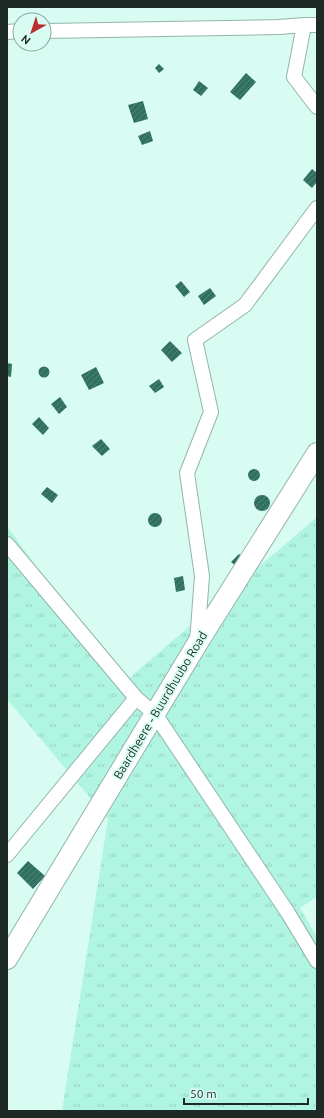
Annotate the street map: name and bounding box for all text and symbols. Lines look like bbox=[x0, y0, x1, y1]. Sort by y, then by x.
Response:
north arrow bbox=[12, 12, 52, 52]
text: N bbox=[19, 33, 33, 47]
street label: Baardheere - Buurdhuubo Road bbox=[111, 629, 209, 781]
scale bar bbox=[184, 1080, 308, 1106]
text: 50 m bbox=[190, 1087, 217, 1100]

